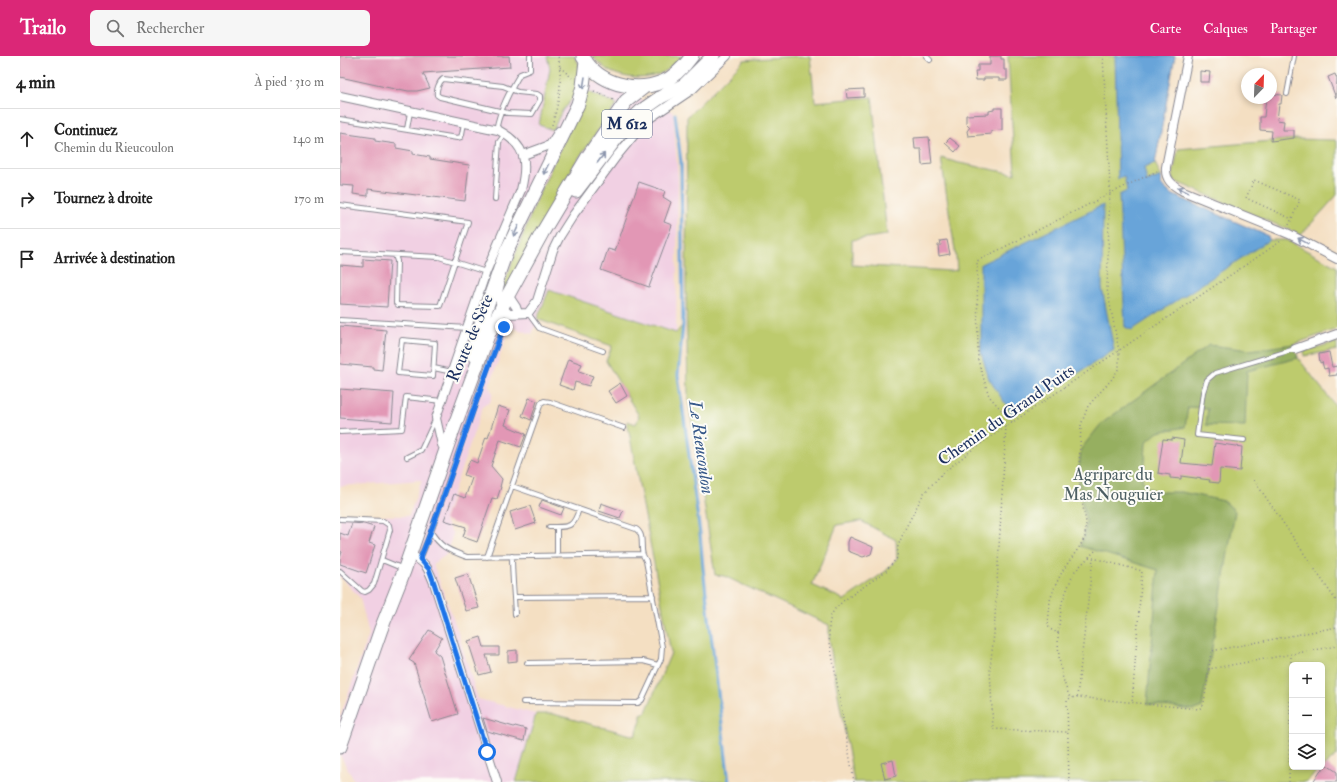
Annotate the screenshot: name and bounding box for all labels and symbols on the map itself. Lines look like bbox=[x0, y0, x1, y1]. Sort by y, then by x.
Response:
north arrow bbox=[1241, 68, 1277, 104]
one-way arrow bbox=[579, 76, 587, 89]
road number: M 612 bbox=[602, 110, 652, 138]
one-way arrow bbox=[596, 152, 605, 163]
one-way arrow bbox=[542, 163, 549, 175]
one-way arrow bbox=[1177, 186, 1189, 193]
one-way arrow bbox=[512, 224, 520, 236]
one-way arrow bbox=[1297, 237, 1309, 244]
street label: Route de Sète bbox=[442, 291, 498, 385]
route end bbox=[495, 318, 513, 336]
street label: Chemin du Grand Puits bbox=[934, 360, 1079, 470]
water label: Le Rieucoulon bbox=[683, 398, 719, 495]
park label: Agriparc du Mas Nouguier bbox=[1063, 464, 1164, 505]
route start bbox=[478, 743, 496, 761]

